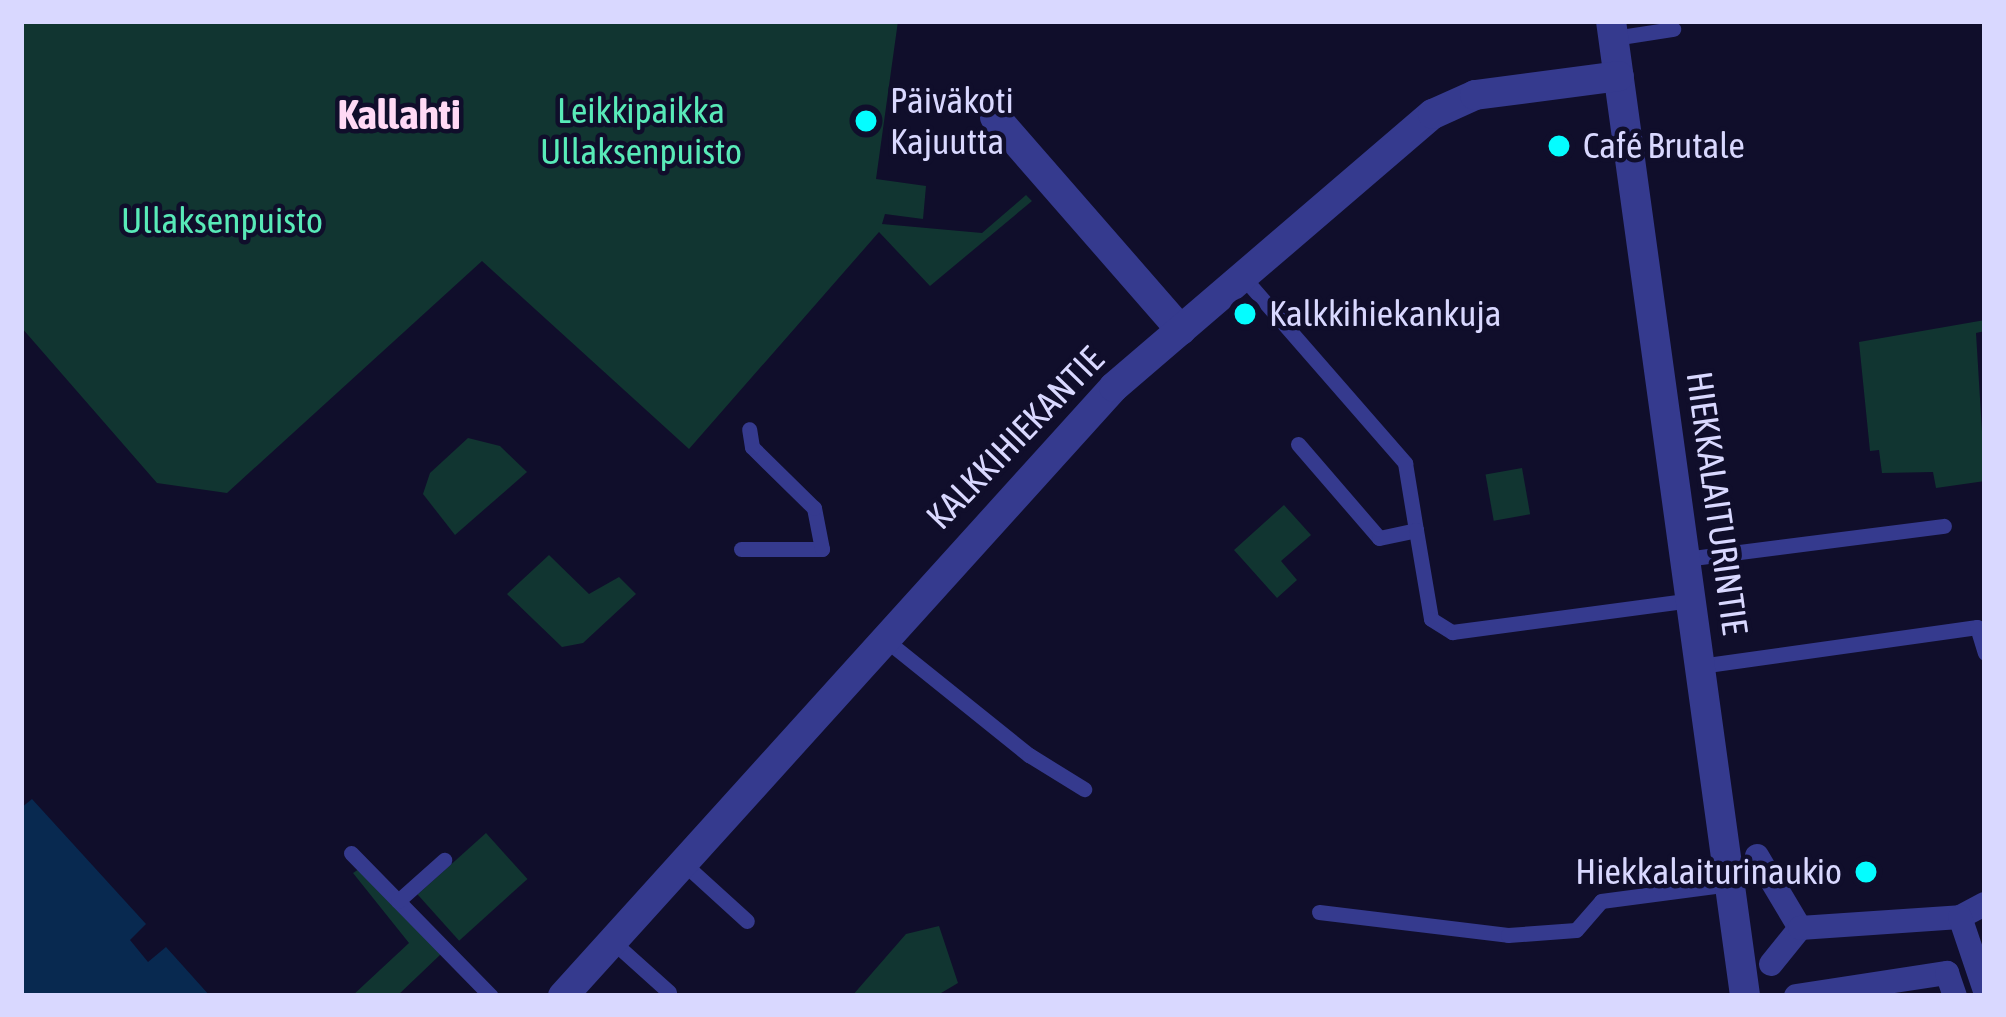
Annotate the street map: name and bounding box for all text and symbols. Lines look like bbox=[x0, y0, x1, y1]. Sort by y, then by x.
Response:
place label: Päiväkoti Kajuutta bbox=[890, 78, 1014, 163]
park label: Leikkipaikka Ullaksenpuisto bbox=[540, 88, 742, 173]
district label: Kallahti bbox=[337, 89, 461, 139]
marker: Päiväkoti Kajuutta bbox=[853, 108, 879, 134]
place label: Café Brutale bbox=[1583, 124, 1745, 168]
marker: Café Brutale bbox=[1546, 133, 1572, 159]
park label: Ullaksenpuisto bbox=[121, 199, 323, 243]
place label: Kalkkihiekankuja bbox=[1269, 292, 1501, 336]
marker: Kalkkihiekankuja bbox=[1232, 301, 1258, 327]
street label: KALKKIHIEKANTIE bbox=[918, 338, 1112, 538]
street label: HIEKKALAITURINTIE bbox=[1677, 369, 1757, 637]
place label: Hiekkalaiturinaukio bbox=[1575, 850, 1842, 894]
marker: Hiekkalaiturinaukio bbox=[1853, 859, 1879, 885]

